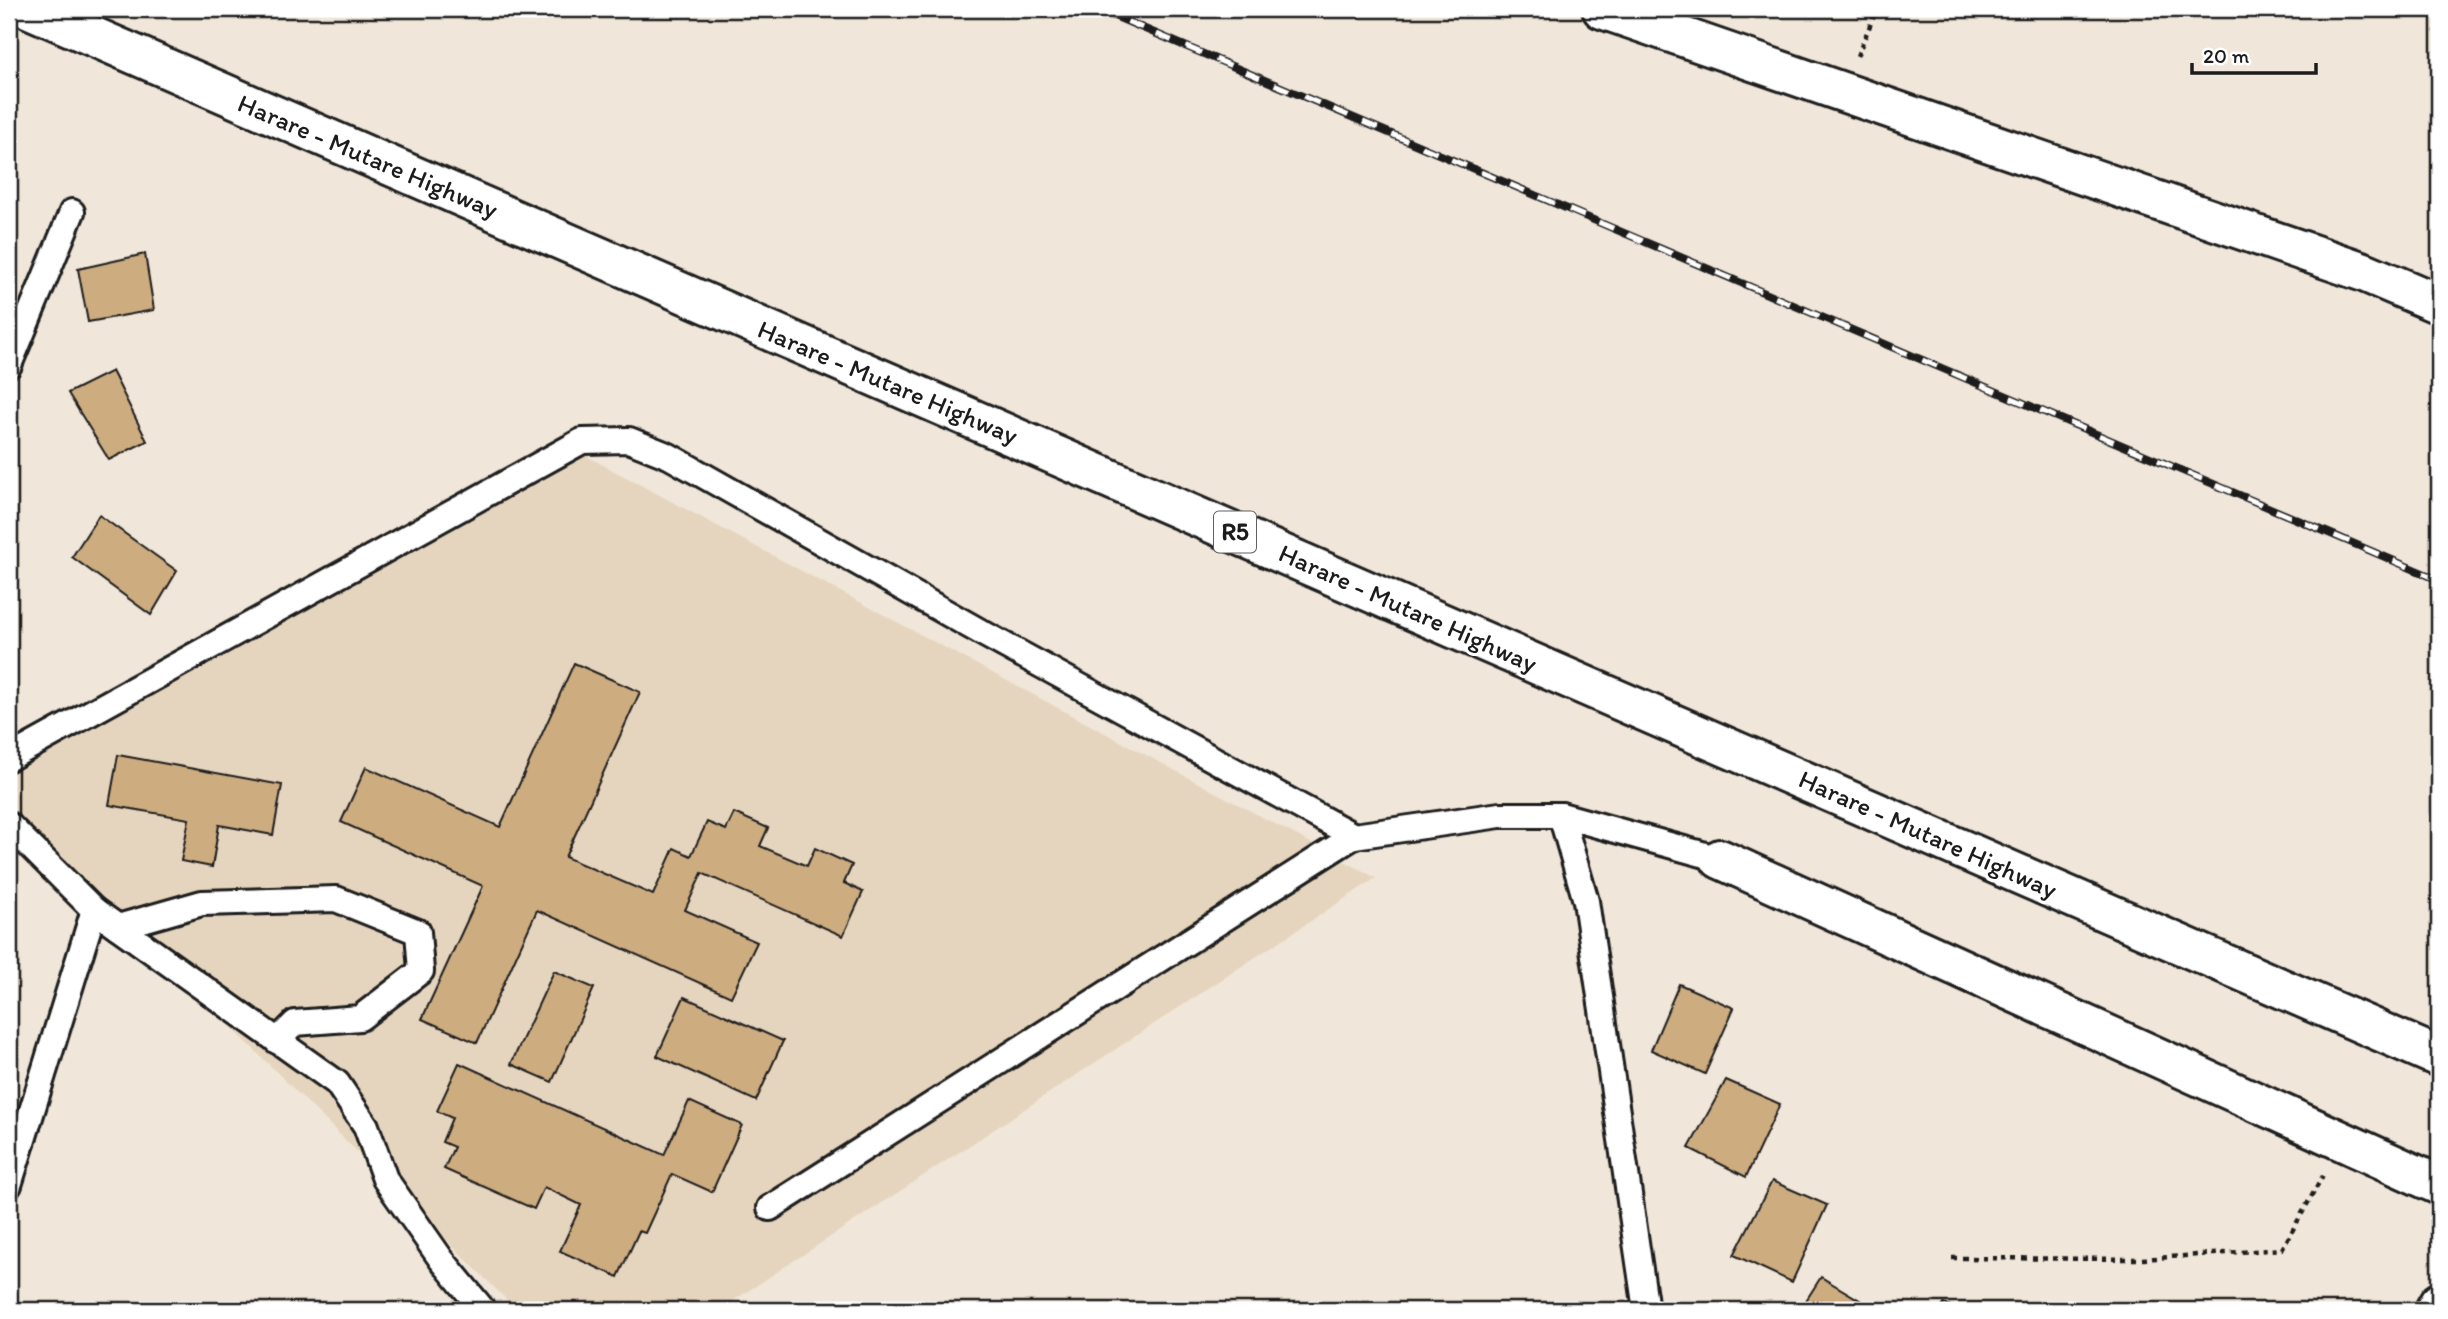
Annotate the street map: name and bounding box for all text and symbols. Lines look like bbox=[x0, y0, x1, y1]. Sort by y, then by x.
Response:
scale bar bbox=[2192, 32, 2317, 76]
text: 20 m bbox=[2203, 43, 2250, 68]
street label: Harare - Mutare Highway bbox=[233, 87, 503, 225]
street label: Harare - Mutare Highway bbox=[753, 313, 1023, 451]
road number: R5 bbox=[1214, 512, 1256, 552]
street label: Harare - Mutare Highway bbox=[1274, 537, 1542, 679]
street label: Harare - Mutare Highway bbox=[1794, 763, 2062, 905]

